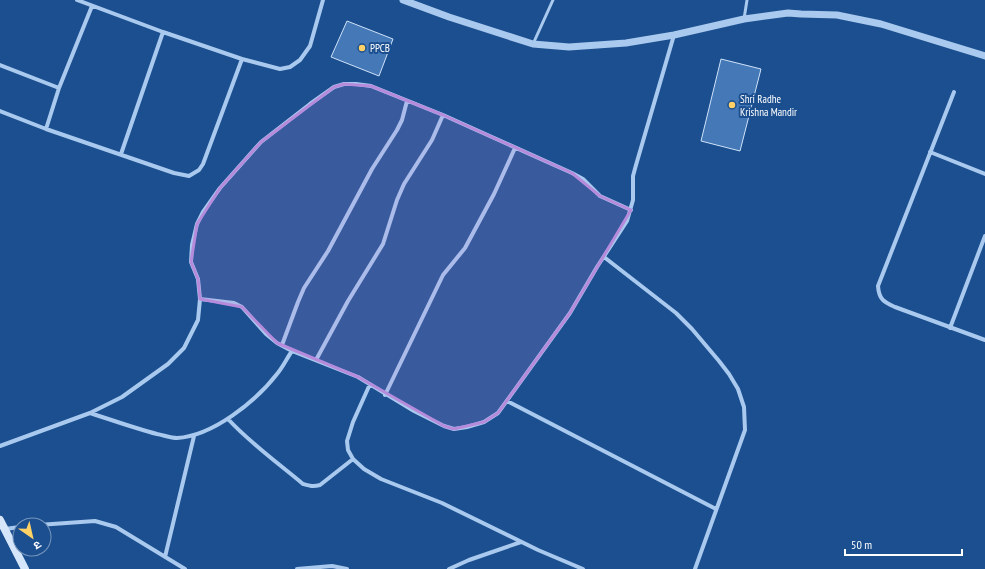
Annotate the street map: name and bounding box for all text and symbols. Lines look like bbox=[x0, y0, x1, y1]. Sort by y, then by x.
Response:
place label: PPCB bbox=[370, 41, 390, 55]
marker: PPCB bbox=[357, 43, 367, 53]
place label: Shri Radhe Krishna Mandir bbox=[740, 92, 797, 119]
marker: Shri Radhe Krishna Mandir bbox=[727, 100, 737, 110]
north arrow bbox=[12, 517, 52, 557]
scale bar bbox=[845, 531, 962, 557]
text: 50 m bbox=[851, 537, 872, 552]
text: उ bbox=[31, 538, 44, 553]

